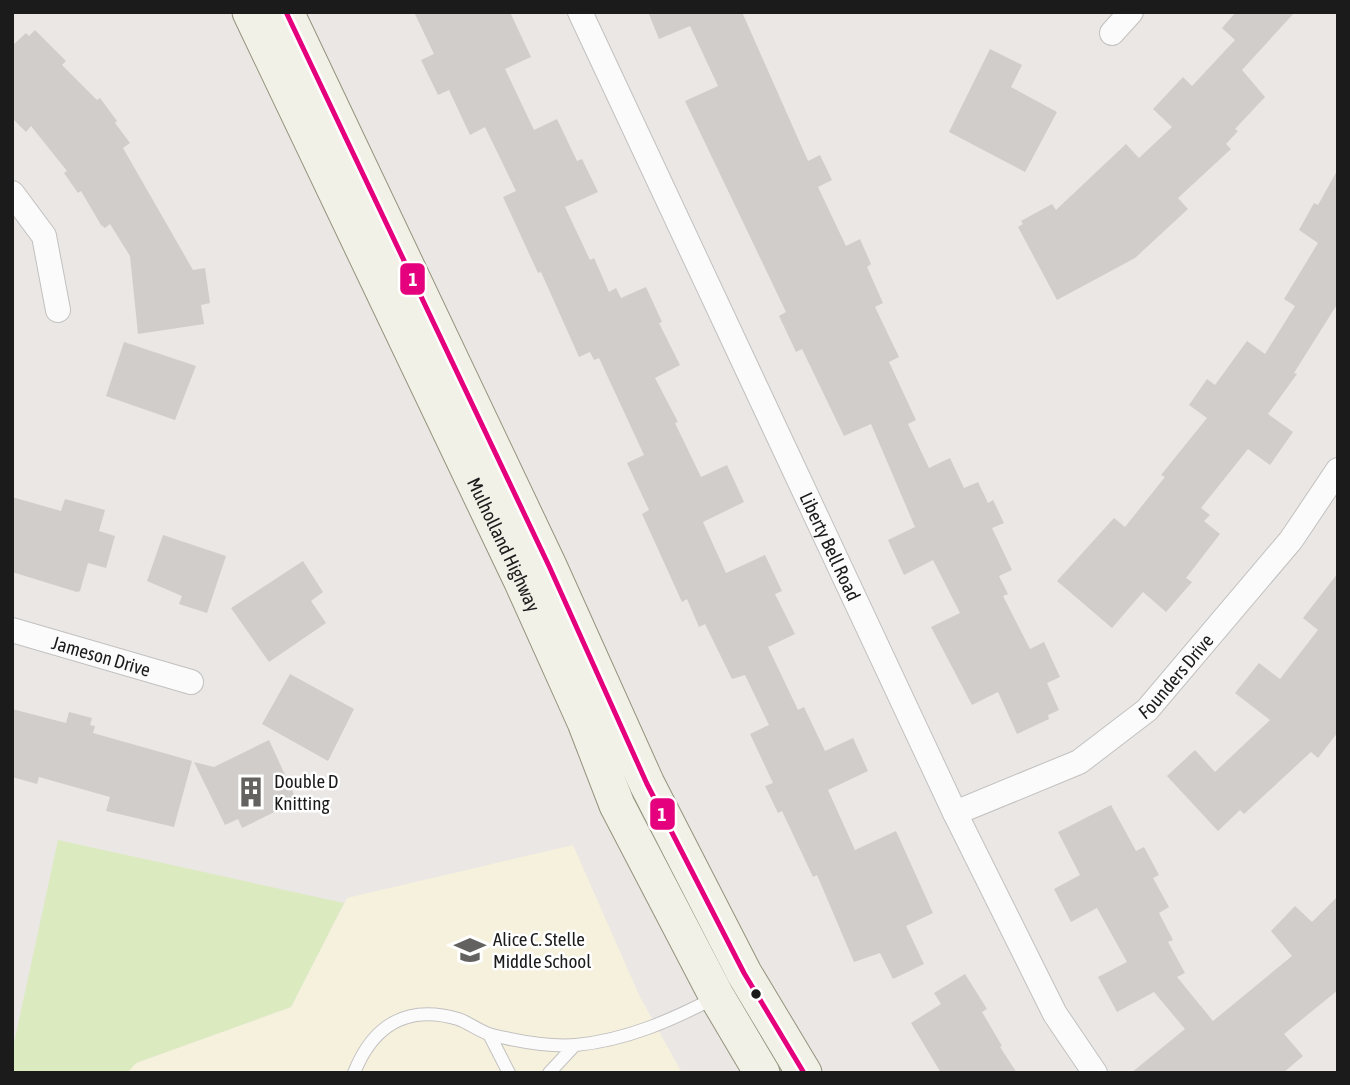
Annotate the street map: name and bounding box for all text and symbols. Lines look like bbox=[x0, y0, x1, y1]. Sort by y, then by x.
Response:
line badge: 1 bbox=[399, 262, 426, 296]
text: 1 bbox=[409, 268, 418, 290]
street label: Mulholland Highway bbox=[463, 474, 545, 615]
street label: Liberty Bell Road bbox=[795, 489, 865, 604]
street label: Founders Drive bbox=[1134, 629, 1218, 723]
street label: Jameson Drive bbox=[49, 631, 153, 681]
place label: Double D Knitting bbox=[274, 770, 338, 814]
building icon: Double D Knitting bbox=[234, 775, 268, 809]
line badge: 1 bbox=[649, 797, 676, 831]
text: 1 bbox=[658, 803, 667, 825]
place label: Alice C. Stelle Middle School bbox=[493, 928, 591, 972]
school or university icon: Alice C. Stelle Middle School bbox=[453, 933, 487, 967]
unlabelled marker bbox=[749, 987, 763, 1001]

